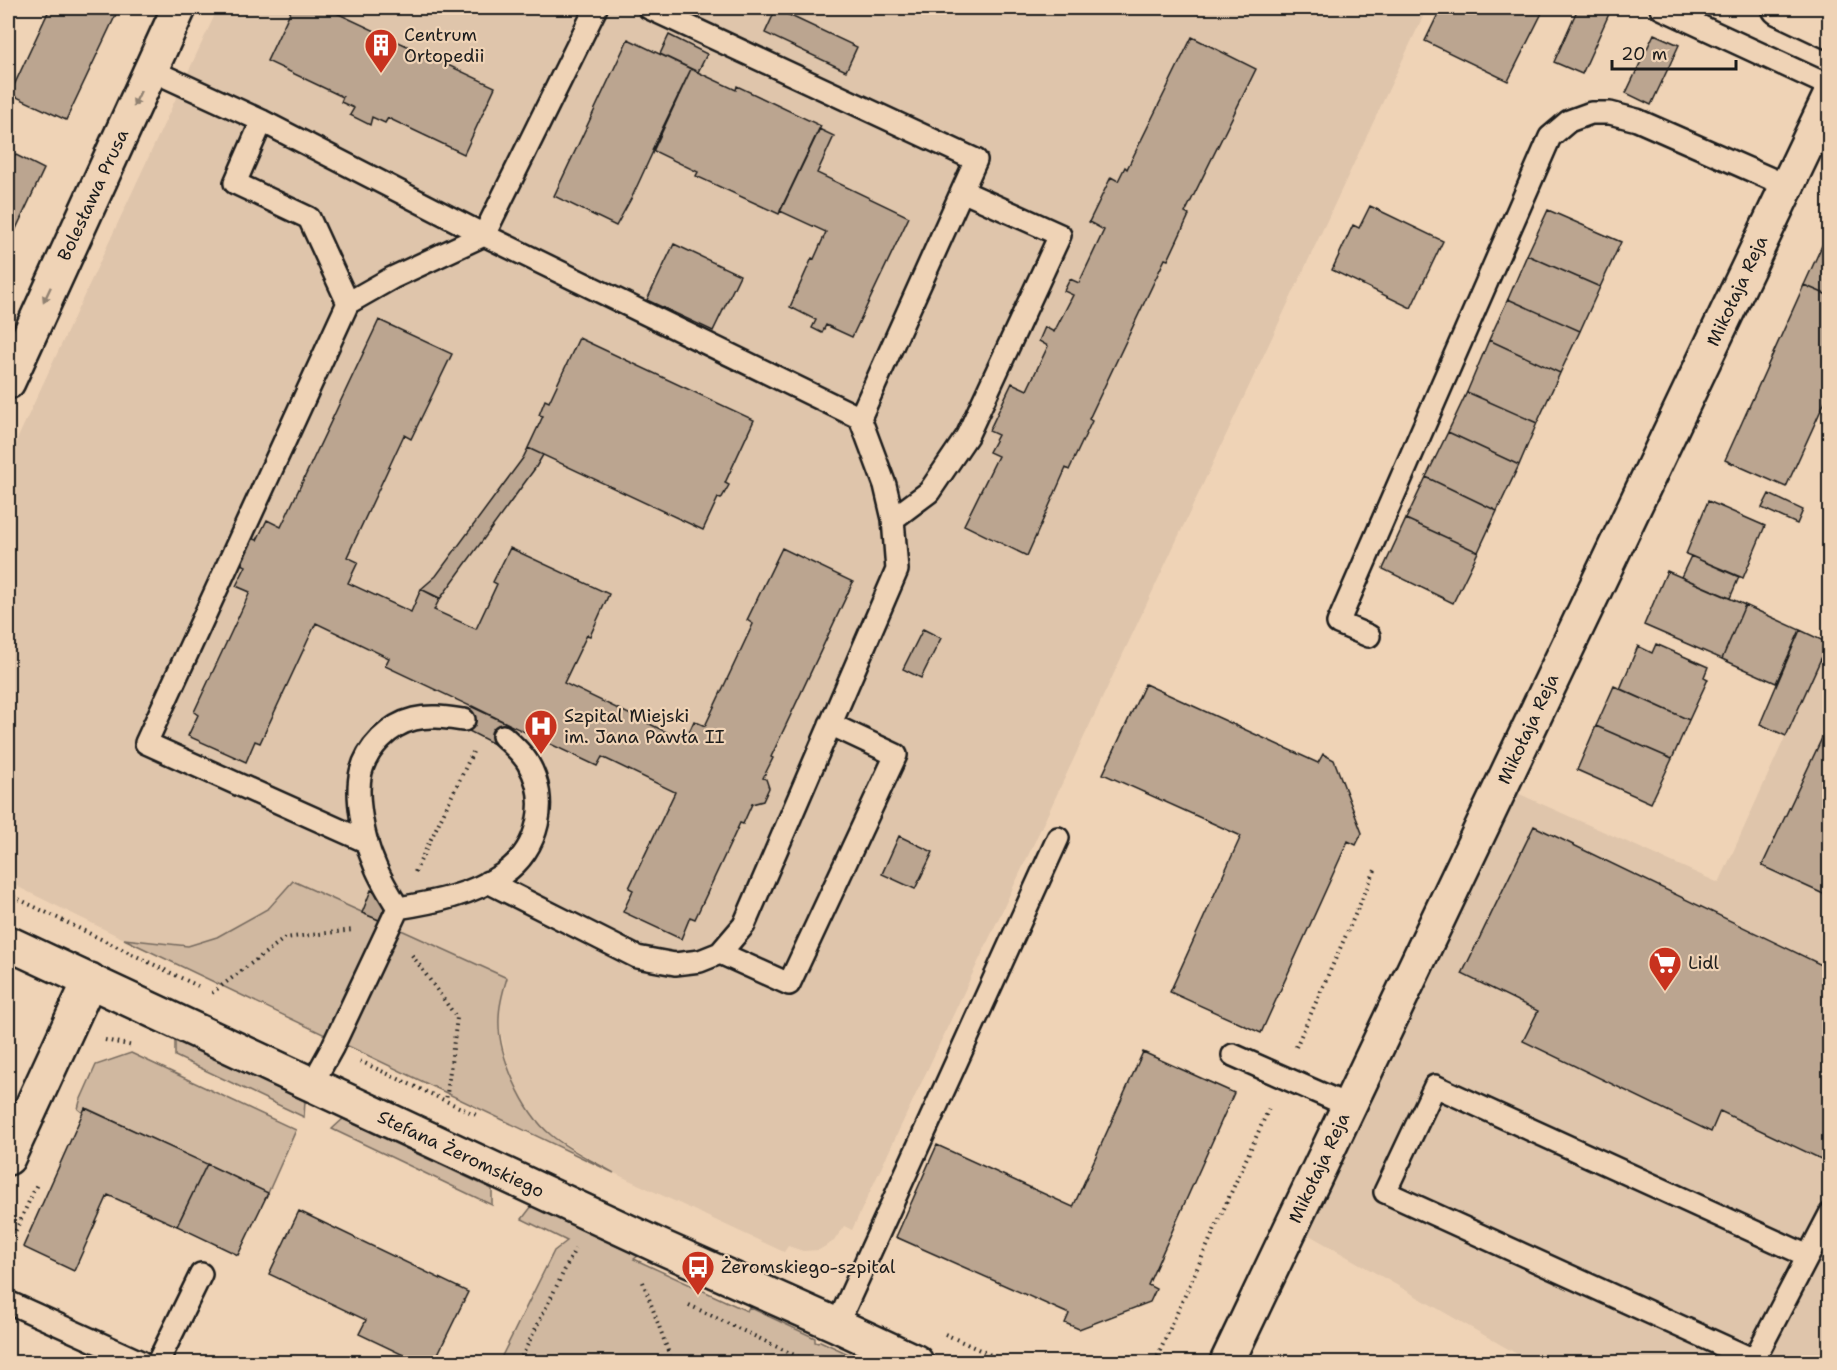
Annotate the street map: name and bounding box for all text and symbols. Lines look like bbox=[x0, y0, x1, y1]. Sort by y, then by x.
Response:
place label: Centrum Ortopedii bbox=[404, 23, 485, 68]
building icon: Centrum Ortopedii bbox=[363, 27, 399, 74]
scale bar bbox=[1612, 33, 1736, 71]
text: 20 m bbox=[1621, 42, 1667, 66]
one-way arrow bbox=[133, 90, 142, 107]
street label: Bolesława Prusa bbox=[52, 125, 134, 265]
street label: Mikołaja Reja bbox=[1701, 232, 1773, 350]
one-way arrow bbox=[43, 287, 52, 304]
street label: Mikołaja Reja bbox=[1492, 670, 1564, 788]
place label: Szpital Miejski im. Jana Pawła II bbox=[564, 704, 725, 749]
hospital icon: Szpital Miejski im. Jana Pawła II bbox=[523, 708, 559, 755]
supermarket icon: Lidl bbox=[1647, 945, 1683, 992]
place label: Lidl bbox=[1688, 951, 1720, 975]
street label: Stefana Żeromskiego bbox=[374, 1105, 548, 1203]
street label: Mikołaja Reja bbox=[1283, 1109, 1355, 1227]
bus stop icon: Żeromskiego-szpital bbox=[680, 1249, 716, 1296]
place label: Żeromskiego-szpital bbox=[721, 1255, 896, 1279]

